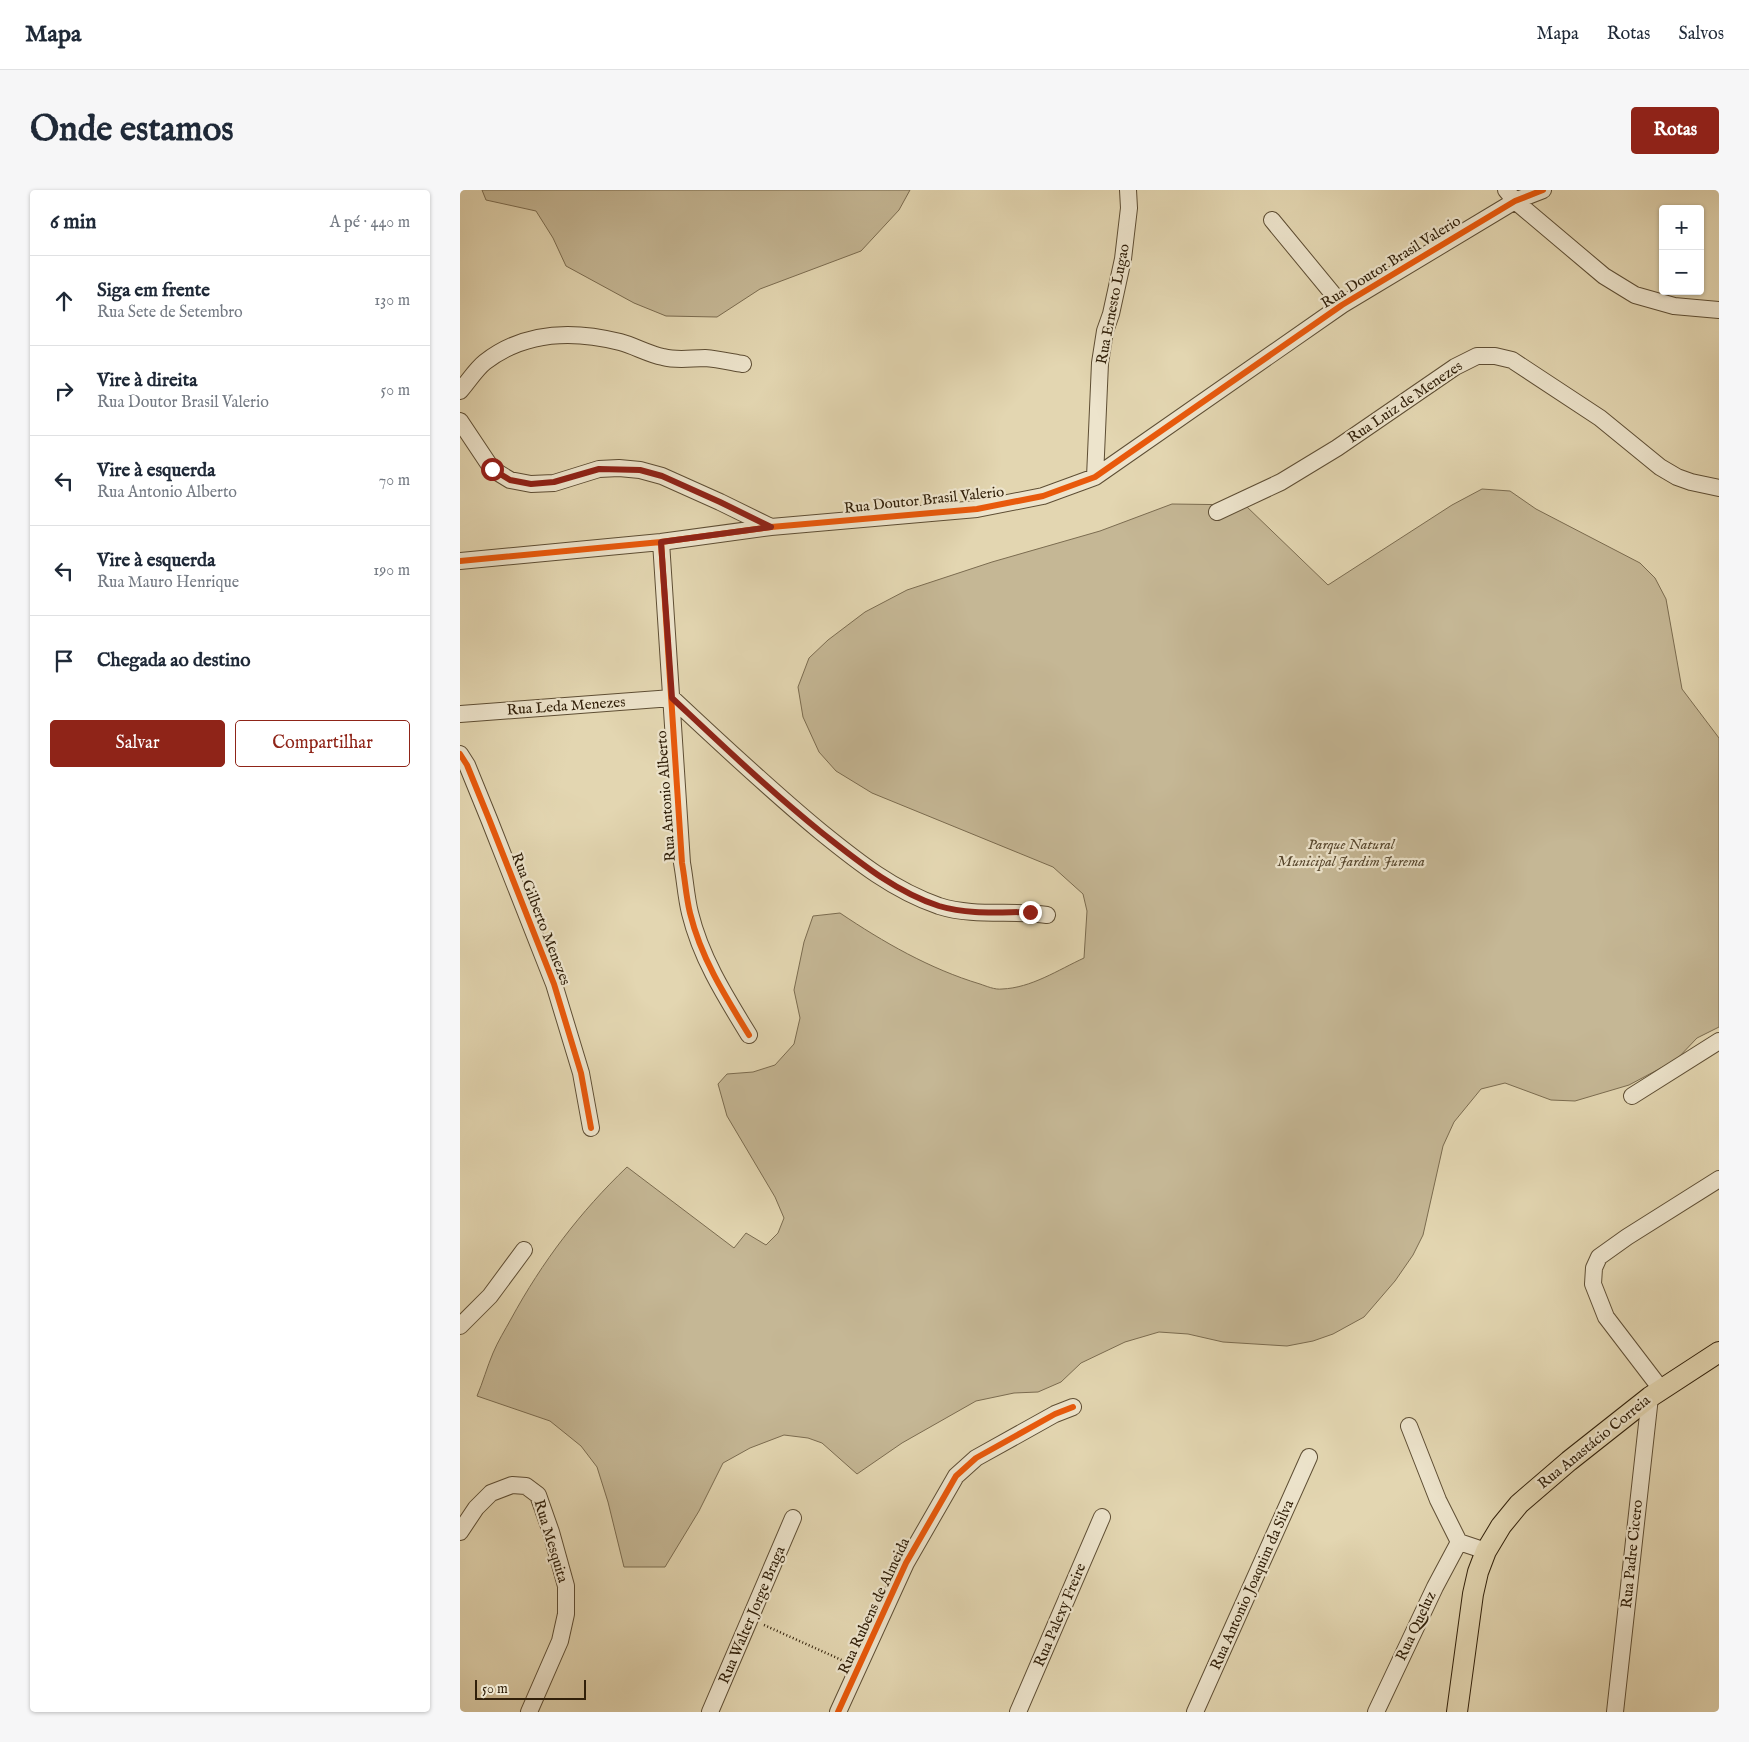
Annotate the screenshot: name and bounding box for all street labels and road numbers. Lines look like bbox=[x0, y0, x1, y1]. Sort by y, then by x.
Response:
street label: Rua Doutor Brasil Valerio bbox=[1318, 211, 1464, 313]
street label: Rua Ernesto Lugao bbox=[1092, 242, 1134, 366]
street label: Rua Luiz de Menezes bbox=[1344, 357, 1466, 447]
street label: Rua Doutor Brasil Valerio bbox=[843, 482, 1005, 518]
street label: Rua Leda Menezes bbox=[506, 692, 626, 720]
street label: Rua Antonio Alberto bbox=[652, 730, 680, 862]
street label: Rua Gilberto Menezes bbox=[507, 850, 575, 988]
street label: Rua Anastácio Correia bbox=[1534, 1390, 1654, 1493]
street label: Rua Mesquita bbox=[529, 1497, 573, 1585]
street label: Rua Antonio Joaquim da Silva bbox=[1206, 1497, 1298, 1673]
street label: Rua Padre Cicero bbox=[1617, 1499, 1647, 1609]
street label: Rua Rubens de Almeida bbox=[834, 1534, 914, 1677]
street label: Rua Walter Jorge Braga bbox=[714, 1543, 790, 1687]
street label: Rua Palexy Freire bbox=[1030, 1560, 1090, 1670]
street label: Rua Queluz bbox=[1392, 1588, 1440, 1664]

